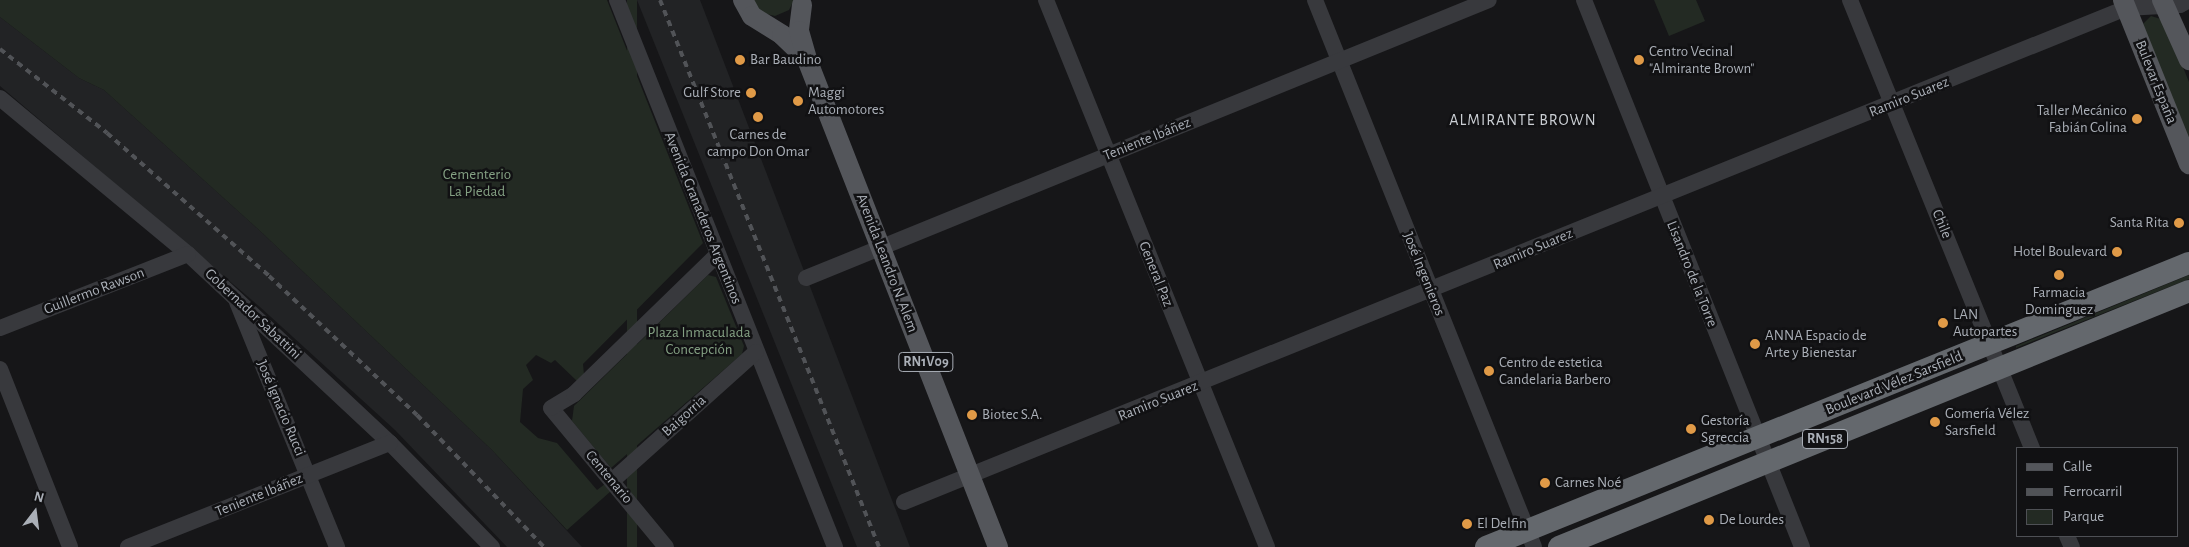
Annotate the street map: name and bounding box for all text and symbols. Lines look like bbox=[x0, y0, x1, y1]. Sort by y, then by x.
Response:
street label: Bulevar España bbox=[2131, 38, 2181, 126]
place label: Centro Vecinal "Almirante Brown" bbox=[1649, 42, 1754, 77]
place label: Bar Baudino bbox=[750, 51, 821, 69]
marker: Bar Baudino bbox=[734, 54, 746, 66]
marker: Centro Vecinal "Almirante Brown" bbox=[1633, 54, 1645, 66]
street label: Ramiro Suarez bbox=[1866, 73, 1952, 121]
place label: Maggi Automotores bbox=[808, 83, 884, 118]
place label: Gulf Store bbox=[683, 84, 741, 102]
marker: Gulf Store bbox=[745, 87, 757, 99]
marker: Maggi Automotores bbox=[792, 95, 804, 107]
place label: Taller Mecánico Fabián Colina bbox=[2037, 101, 2127, 136]
district label: ALMIRANTE BROWN bbox=[1447, 110, 1599, 130]
marker: Carnes de campo Don Omar bbox=[752, 111, 764, 123]
street label: Teniente Ibáñez bbox=[1101, 113, 1193, 165]
marker: Taller Mecánico Fabián Colina bbox=[2131, 113, 2143, 125]
place label: Carnes de campo Don Omar bbox=[707, 125, 809, 160]
street label: Avenida Granaderos Argentinos bbox=[660, 129, 746, 307]
park label: Cementerio La Piedad bbox=[443, 165, 511, 200]
street label: Avenida Leandro N. Alem bbox=[852, 191, 922, 335]
street label: Chile bbox=[1928, 207, 1956, 241]
place label: Santa Rita bbox=[2110, 214, 2169, 232]
marker: Santa Rita bbox=[2173, 217, 2185, 229]
street label: Lisandro de la Torre bbox=[1663, 218, 1721, 330]
street label: Ramiro Suarez bbox=[1491, 224, 1575, 274]
street label: José Ingenieros bbox=[1399, 230, 1449, 318]
street label: General Paz bbox=[1135, 239, 1177, 309]
place label: Hotel Boulevard bbox=[2013, 243, 2107, 261]
marker: Hotel Boulevard bbox=[2111, 246, 2123, 258]
street label: Guillermo Rawson bbox=[41, 264, 147, 318]
street label: Gobernador Sabattini bbox=[201, 265, 305, 363]
marker: Farmacia Dominguez bbox=[2053, 269, 2065, 281]
place label: Farmacia Dominguez bbox=[2025, 283, 2093, 318]
place label: LAN Autopartes bbox=[1953, 305, 2017, 340]
marker: LAN Autopartes bbox=[1937, 317, 1949, 329]
park label: Plaza Inmaculada Concepción bbox=[647, 323, 751, 358]
place label: ANNA Espacio de Arte y Bienestar bbox=[1765, 326, 1867, 361]
marker: ANNA Espacio de Arte y Bienestar bbox=[1749, 338, 1761, 350]
street label: Boulevard Vélez Sarsfield bbox=[1823, 347, 1965, 419]
road number: RN1V09 bbox=[897, 351, 955, 374]
place label: Centro de estetica Candelaria Barbero bbox=[1499, 353, 1611, 388]
street label: José Ignacio Rucci bbox=[253, 357, 309, 459]
marker: Centro de estetica Candelaria Barbero bbox=[1483, 365, 1495, 377]
street label: Ramiro Suarez bbox=[1115, 377, 1201, 425]
street label: Baigorria bbox=[658, 391, 710, 441]
place label: Gomería Vélez Sarsfield bbox=[1945, 404, 2029, 439]
place label: Biotec S.A. bbox=[982, 406, 1042, 424]
marker: Biotec S.A. bbox=[966, 409, 978, 421]
place label: Gestoría Sgreccia bbox=[1701, 411, 1749, 446]
marker: Gomería Vélez Sarsfield bbox=[1929, 416, 1941, 428]
marker: Gestoría Sgreccia bbox=[1685, 423, 1697, 435]
road number: RN158 bbox=[1801, 428, 1849, 450]
street label: Centenario bbox=[582, 447, 636, 507]
legend bbox=[2016, 447, 2179, 537]
text: Calle bbox=[2063, 459, 2092, 474]
street label: Teniente Ibáñez bbox=[213, 469, 305, 521]
place label: Carnes Noé bbox=[1555, 474, 1621, 492]
marker: Carnes Noé bbox=[1539, 477, 1551, 489]
text: Ferrocarril bbox=[2063, 484, 2122, 499]
north arrow bbox=[10, 487, 60, 537]
text: N bbox=[32, 489, 45, 506]
text: Parque bbox=[2063, 509, 2104, 524]
place label: De Lourdes bbox=[1719, 511, 1784, 529]
marker: De Lourdes bbox=[1703, 514, 1715, 526]
place label: El Delfin bbox=[1477, 515, 1527, 533]
marker: El Delfin bbox=[1461, 518, 1473, 530]

